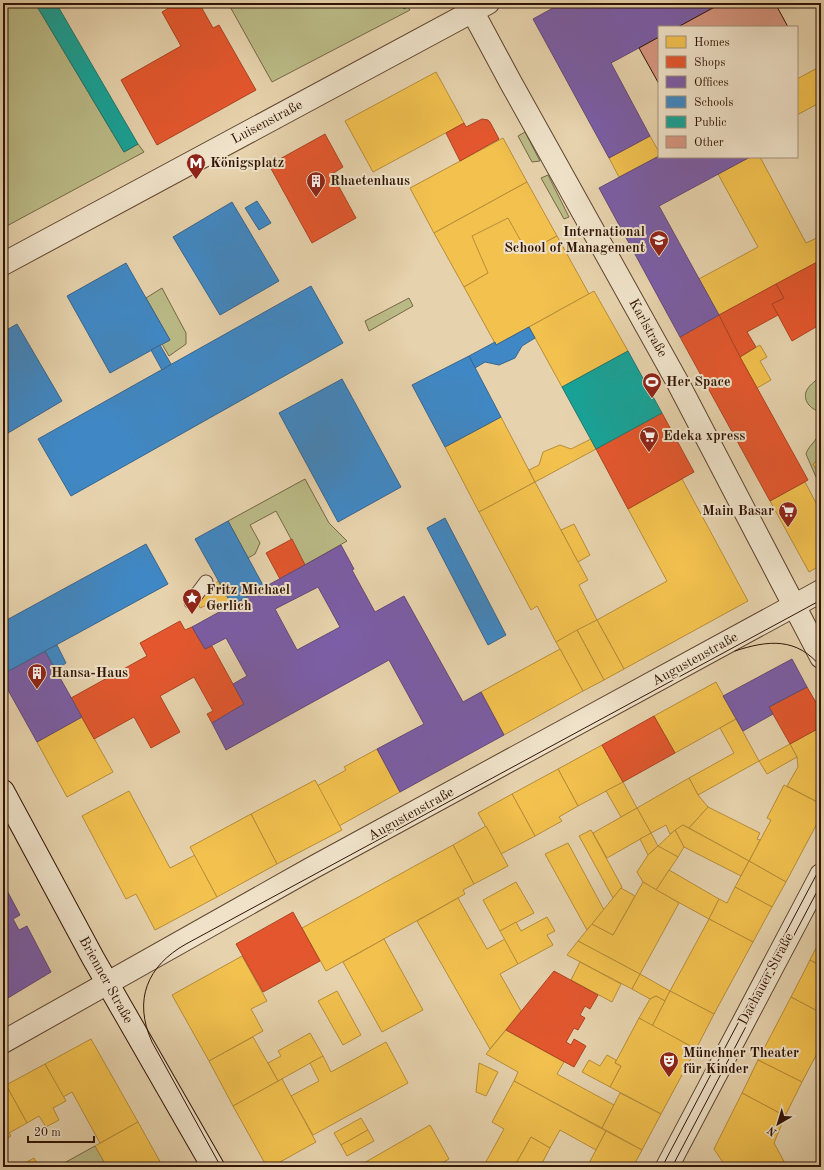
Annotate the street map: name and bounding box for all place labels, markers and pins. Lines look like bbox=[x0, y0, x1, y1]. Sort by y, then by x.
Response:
metro station icon: Königsplatz bbox=[185, 152, 207, 180]
place label: Königsplatz bbox=[210, 156, 284, 170]
building icon: Rhaetenhaus bbox=[305, 170, 327, 198]
place label: Rhaetenhaus bbox=[330, 174, 410, 188]
place label: International School of Management bbox=[504, 225, 645, 255]
school or university icon: International School of Management bbox=[648, 229, 670, 257]
sports icon: Her Space bbox=[641, 371, 663, 399]
place label: Her Space bbox=[666, 375, 731, 389]
supermarket icon: Edeka xpress bbox=[638, 425, 660, 453]
place label: Edeka xpress bbox=[663, 429, 745, 443]
supermarket icon: Main Basar bbox=[777, 500, 799, 528]
place label: Main Basar bbox=[702, 504, 774, 518]
place label: Fritz Michael Gerlich bbox=[206, 583, 290, 613]
place icon: Fritz Michael Gerlich bbox=[181, 587, 203, 615]
building icon: Hansa-Haus bbox=[26, 662, 48, 690]
place label: Hansa-Haus bbox=[51, 666, 128, 680]
place label: Münchner Theater für Kinder bbox=[683, 1046, 799, 1076]
theatre icon: Münchner Theater für Kinder bbox=[658, 1050, 680, 1078]

